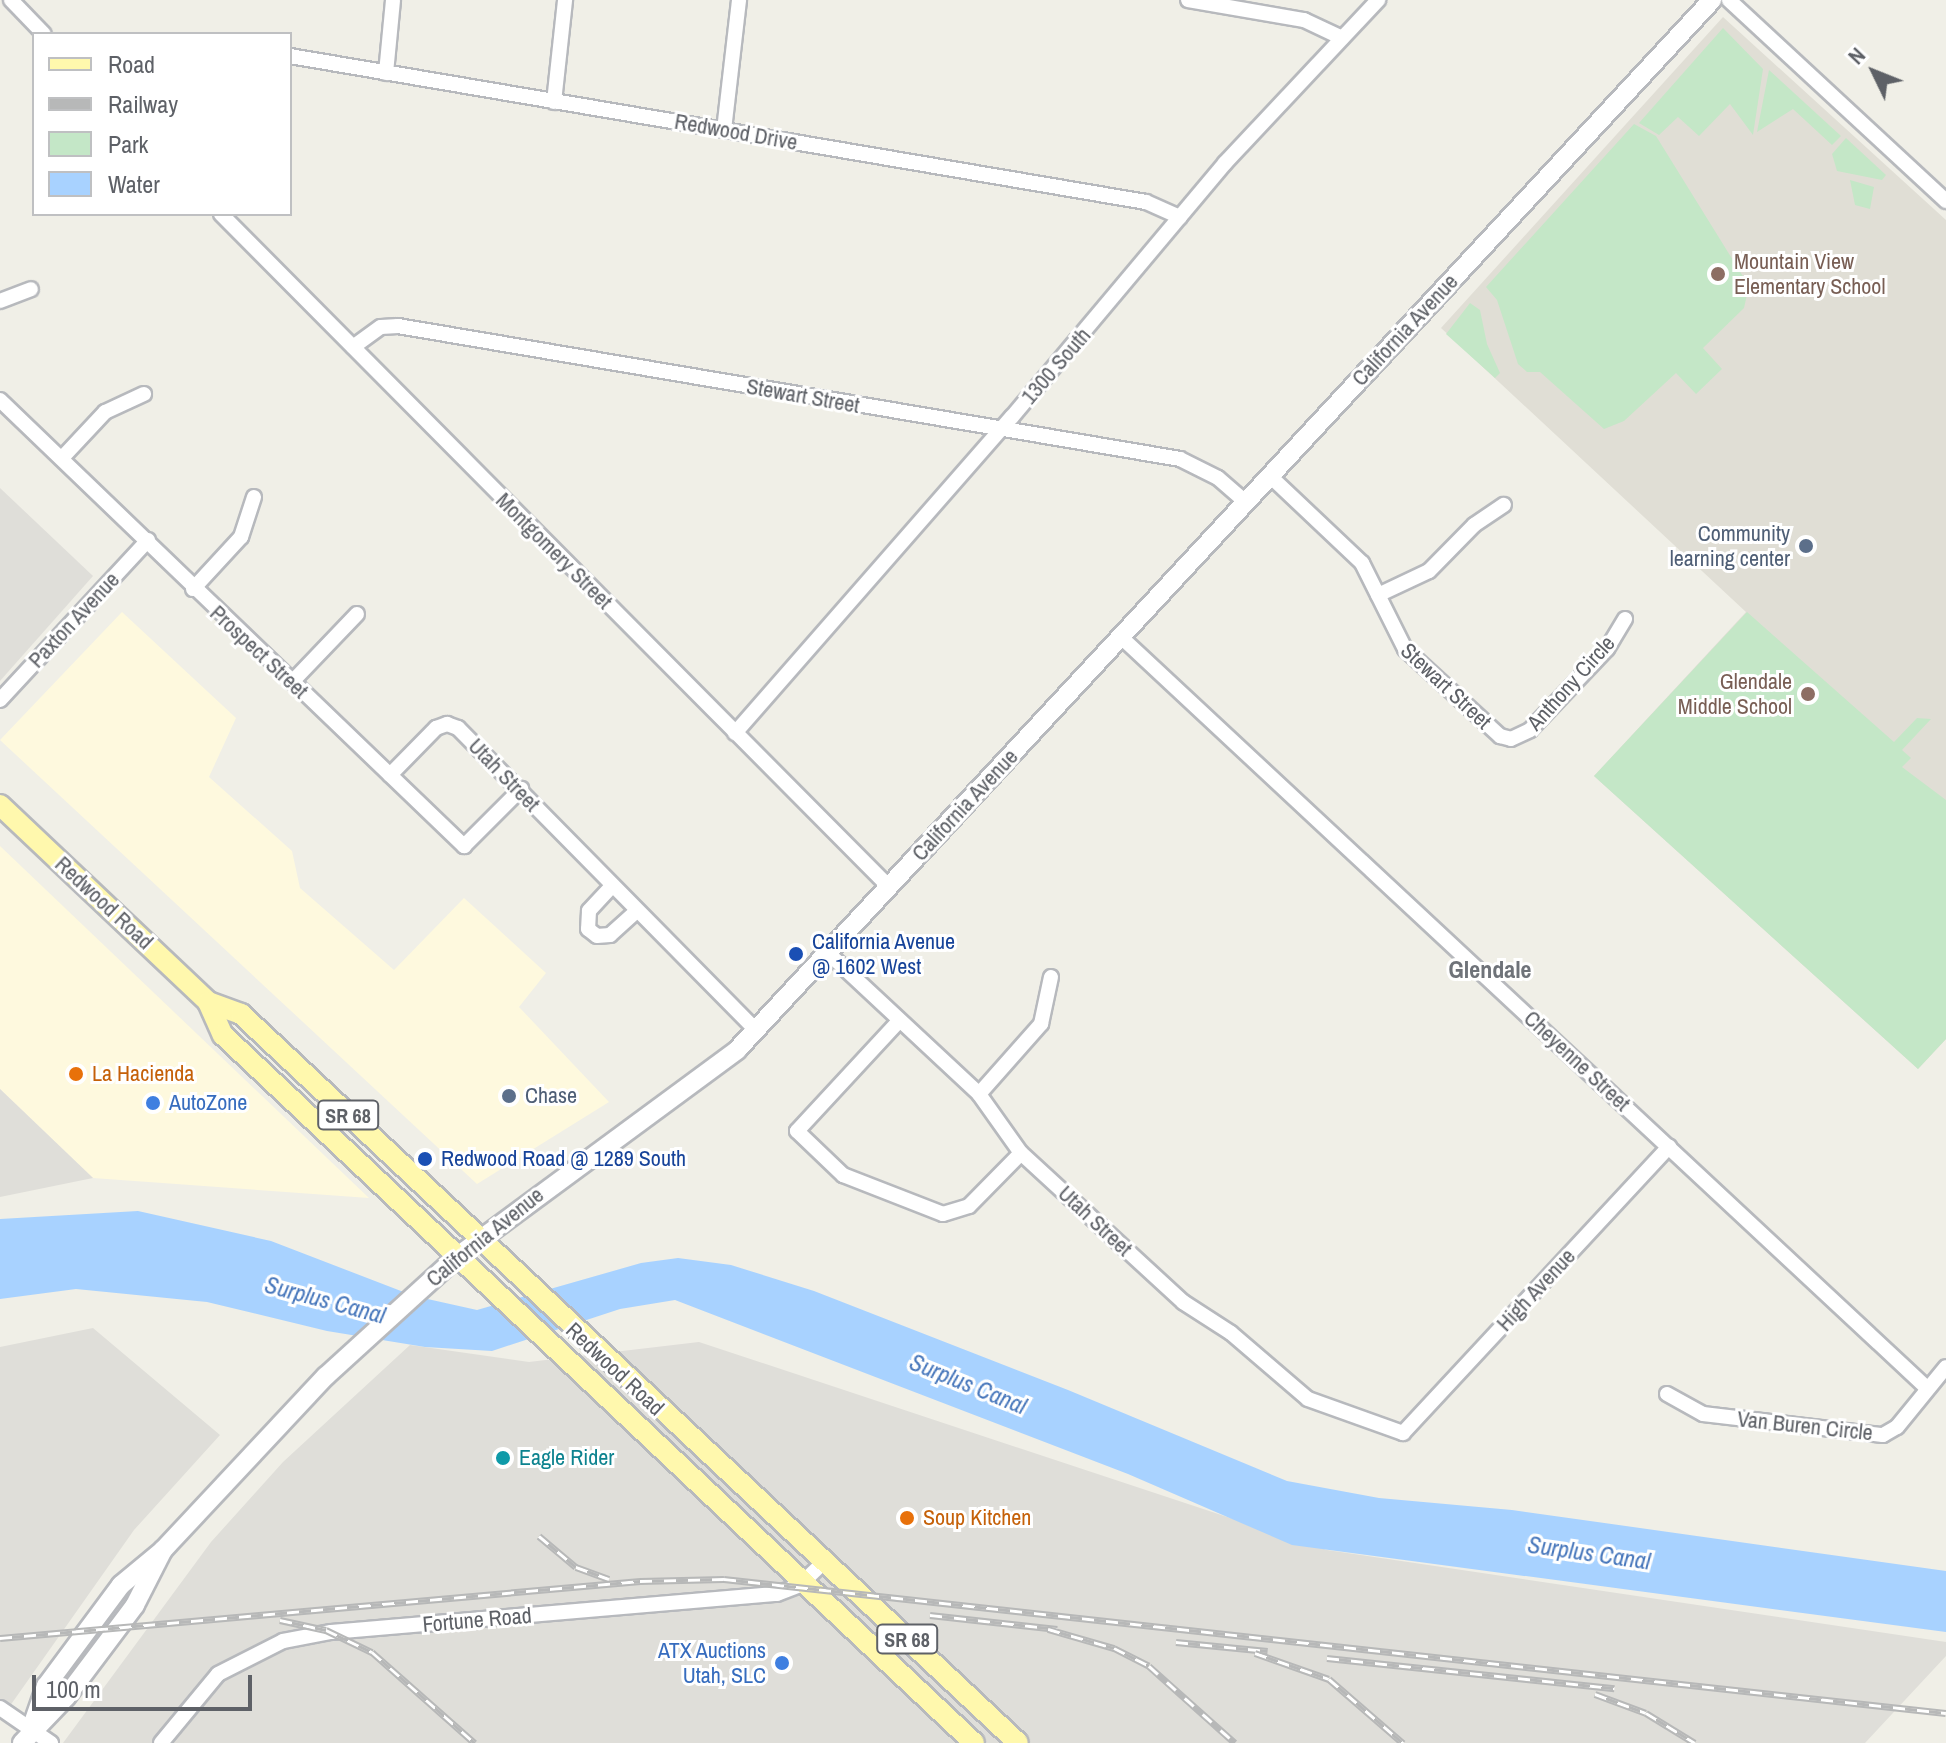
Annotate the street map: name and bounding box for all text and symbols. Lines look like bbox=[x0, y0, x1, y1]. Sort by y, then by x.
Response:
legend bbox=[32, 32, 292, 216]
north arrow bbox=[1834, 32, 1914, 112]
text: N bbox=[1841, 41, 1872, 71]
text: Road bbox=[108, 48, 155, 80]
text: Railway bbox=[108, 88, 178, 120]
street label: Redwood Drive bbox=[672, 108, 800, 156]
text: Park bbox=[108, 128, 148, 160]
text: Water bbox=[108, 168, 160, 200]
place label: Mountain View Elementary School bbox=[1734, 248, 1885, 300]
marker: Mountain View Elementary School bbox=[1709, 265, 1727, 283]
street label: California Avenue bbox=[1346, 268, 1464, 392]
street label: 1300 South bbox=[1016, 323, 1096, 409]
street label: Stewart Street bbox=[744, 373, 862, 419]
street label: Montgomery Street bbox=[490, 487, 618, 615]
place label: Community learning center bbox=[1670, 520, 1790, 572]
marker: Community learning center bbox=[1797, 537, 1815, 555]
street label: Paxton Avenue bbox=[23, 566, 125, 674]
street label: Prospect Street bbox=[205, 600, 313, 704]
street label: Anthony Circle bbox=[1522, 630, 1620, 736]
street label: Stewart Street bbox=[1395, 637, 1497, 735]
place label: Glendale Middle School bbox=[1678, 668, 1792, 720]
marker: Glendale Middle School bbox=[1799, 685, 1817, 703]
street label: Utah Street bbox=[463, 733, 545, 817]
street label: California Avenue bbox=[906, 743, 1024, 867]
street label: Redwood Road bbox=[50, 851, 158, 955]
place label: California Avenue @ 1602 West bbox=[812, 928, 956, 980]
marker: California Avenue @ 1602 West bbox=[787, 945, 805, 963]
district label: Glendale bbox=[1448, 956, 1532, 984]
street label: Cheyenne Street bbox=[1518, 1005, 1636, 1117]
place label: La Hacienda bbox=[92, 1061, 194, 1087]
marker: La Hacienda bbox=[67, 1065, 85, 1083]
place label: Chase bbox=[525, 1083, 577, 1109]
marker: Chase bbox=[500, 1087, 518, 1105]
place label: AutoZone bbox=[169, 1090, 247, 1116]
marker: AutoZone bbox=[144, 1094, 162, 1112]
road number: SR 68 bbox=[316, 1099, 380, 1131]
place label: Redwood Road @ 1289 South bbox=[441, 1146, 686, 1172]
marker: Redwood Road @ 1289 South bbox=[416, 1150, 434, 1168]
street label: Utah Street bbox=[1053, 1180, 1137, 1262]
street label: California Avenue bbox=[421, 1181, 549, 1293]
street label: High Avenue bbox=[1491, 1243, 1581, 1337]
water label: Surplus Canal bbox=[262, 1270, 388, 1330]
street label: Redwood Road bbox=[561, 1317, 669, 1421]
water label: Surplus Canal bbox=[905, 1347, 1031, 1421]
street label: Van Buren Circle bbox=[1736, 1406, 1874, 1446]
place label: Eagle Rider bbox=[519, 1445, 614, 1471]
marker: Eagle Rider bbox=[494, 1449, 512, 1467]
place label: Soup Kitchen bbox=[923, 1505, 1031, 1531]
marker: Soup Kitchen bbox=[898, 1509, 916, 1527]
water label: Surplus Canal bbox=[1526, 1530, 1652, 1576]
street label: Fortune Road bbox=[421, 1602, 533, 1638]
road number: SR 68 bbox=[875, 1623, 939, 1655]
place label: ATX Auctions Utah, SLC bbox=[657, 1637, 766, 1688]
marker: ATX Auctions Utah, SLC bbox=[773, 1654, 791, 1672]
scale bar bbox=[36, 1659, 256, 1709]
text: 100 m bbox=[46, 1673, 101, 1705]

